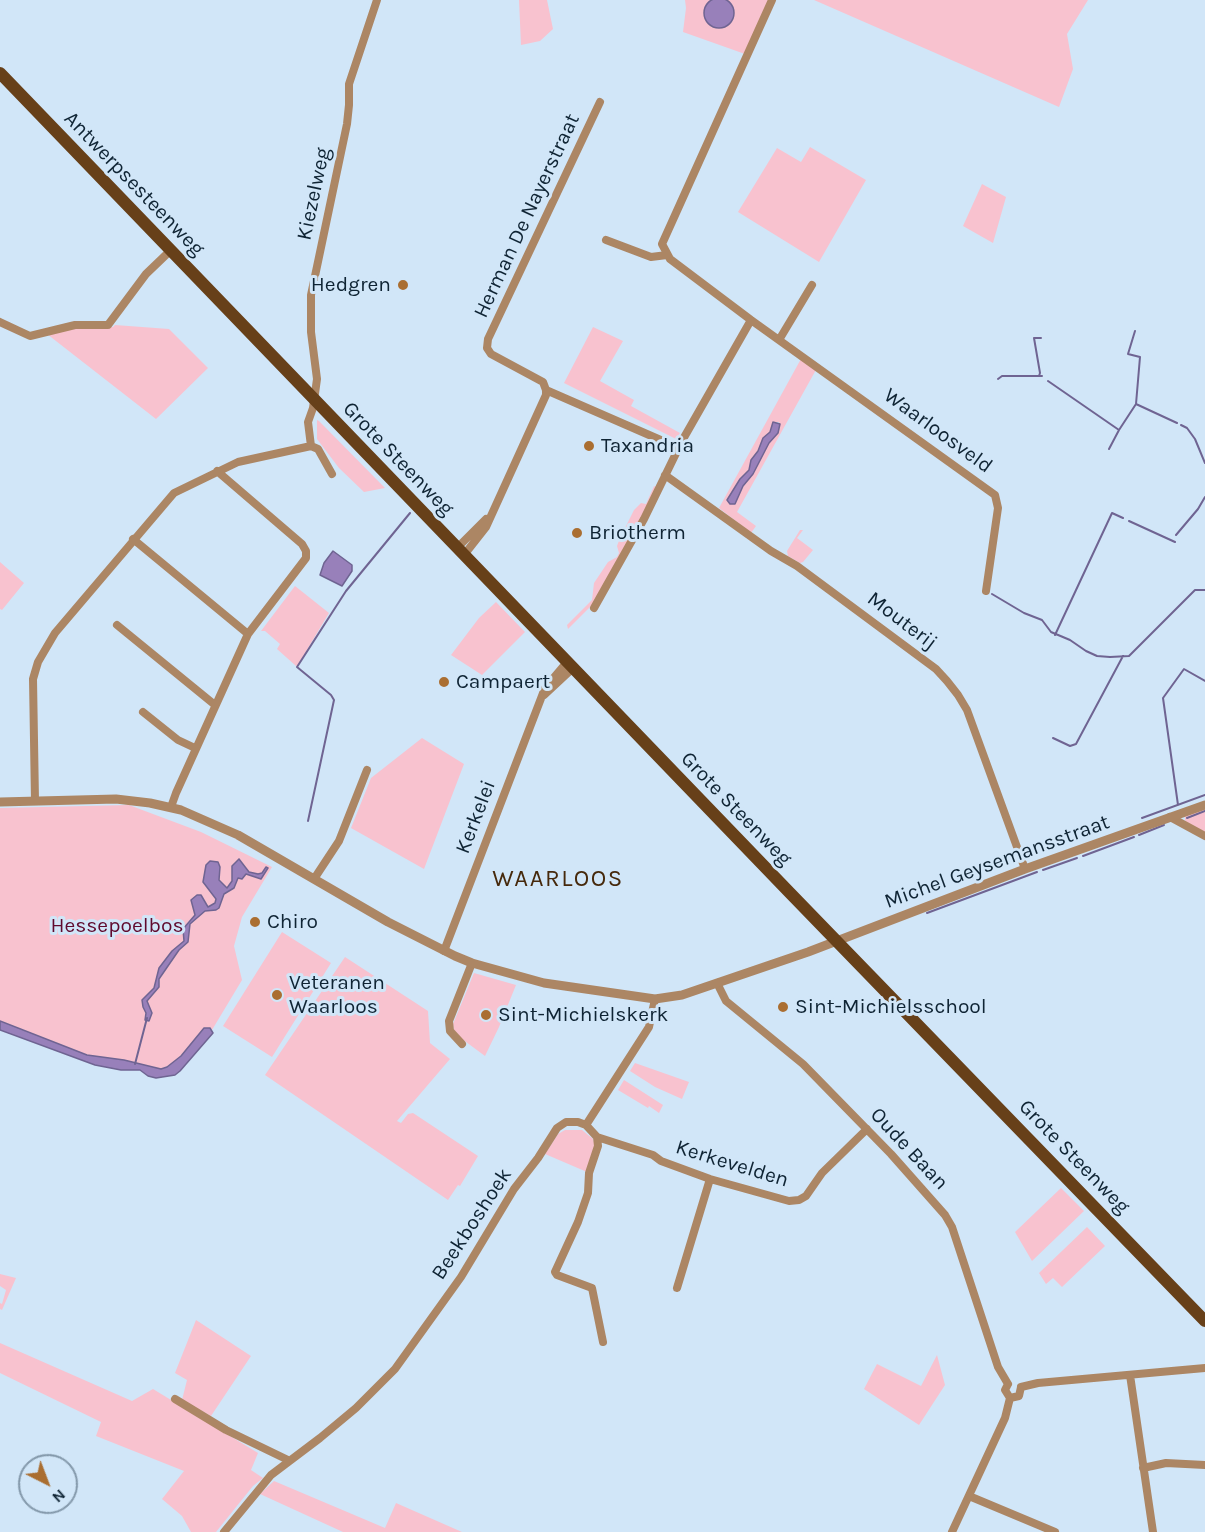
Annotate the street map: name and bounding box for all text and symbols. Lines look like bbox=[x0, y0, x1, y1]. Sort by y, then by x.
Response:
street label: Antwerpsesteenweg bbox=[58, 106, 210, 262]
street label: Herman De Nayerstraat bbox=[469, 110, 585, 322]
street label: Kiezelweg bbox=[292, 145, 336, 243]
place label: Hedgren bbox=[311, 272, 391, 298]
marker: Hedgren bbox=[396, 278, 410, 292]
street label: Waarloosveld bbox=[879, 383, 997, 479]
street label: Grote Steenweg bbox=[337, 397, 459, 521]
place label: Taxandria bbox=[601, 433, 694, 459]
marker: Taxandria bbox=[582, 439, 596, 453]
place label: Briotherm bbox=[589, 520, 686, 546]
marker: Briotherm bbox=[570, 526, 584, 540]
street label: Mouterij bbox=[862, 587, 942, 655]
place label: Campaert bbox=[456, 669, 550, 695]
marker: Campaert bbox=[437, 675, 451, 689]
street label: Grote Steenweg bbox=[675, 747, 797, 871]
street label: Kerkelei bbox=[450, 777, 502, 857]
street label: Michel Geysemansstraat bbox=[881, 810, 1113, 914]
district label: WAARLOOS bbox=[492, 865, 624, 893]
place label: Chiro bbox=[267, 909, 318, 935]
park label: Hessepoelbos bbox=[50, 913, 184, 939]
marker: Chiro bbox=[248, 915, 262, 929]
place label: Veteranen Waarloos bbox=[289, 970, 385, 1020]
marker: Veteranen Waarloos bbox=[270, 988, 284, 1002]
place label: Sint-Michielsschool bbox=[795, 994, 987, 1020]
marker: Sint-Michielsschool bbox=[776, 1000, 790, 1014]
place label: Sint-Michielskerk bbox=[498, 1002, 668, 1028]
marker: Sint-Michielskerk bbox=[479, 1008, 493, 1022]
street label: Grote Steenweg bbox=[1013, 1095, 1135, 1219]
street label: Oude Baan bbox=[865, 1103, 953, 1195]
street label: Kerkevelden bbox=[672, 1135, 792, 1193]
street label: Beekboshoek bbox=[427, 1163, 517, 1285]
north arrow bbox=[18, 1454, 78, 1514]
text: N bbox=[48, 1485, 70, 1507]

